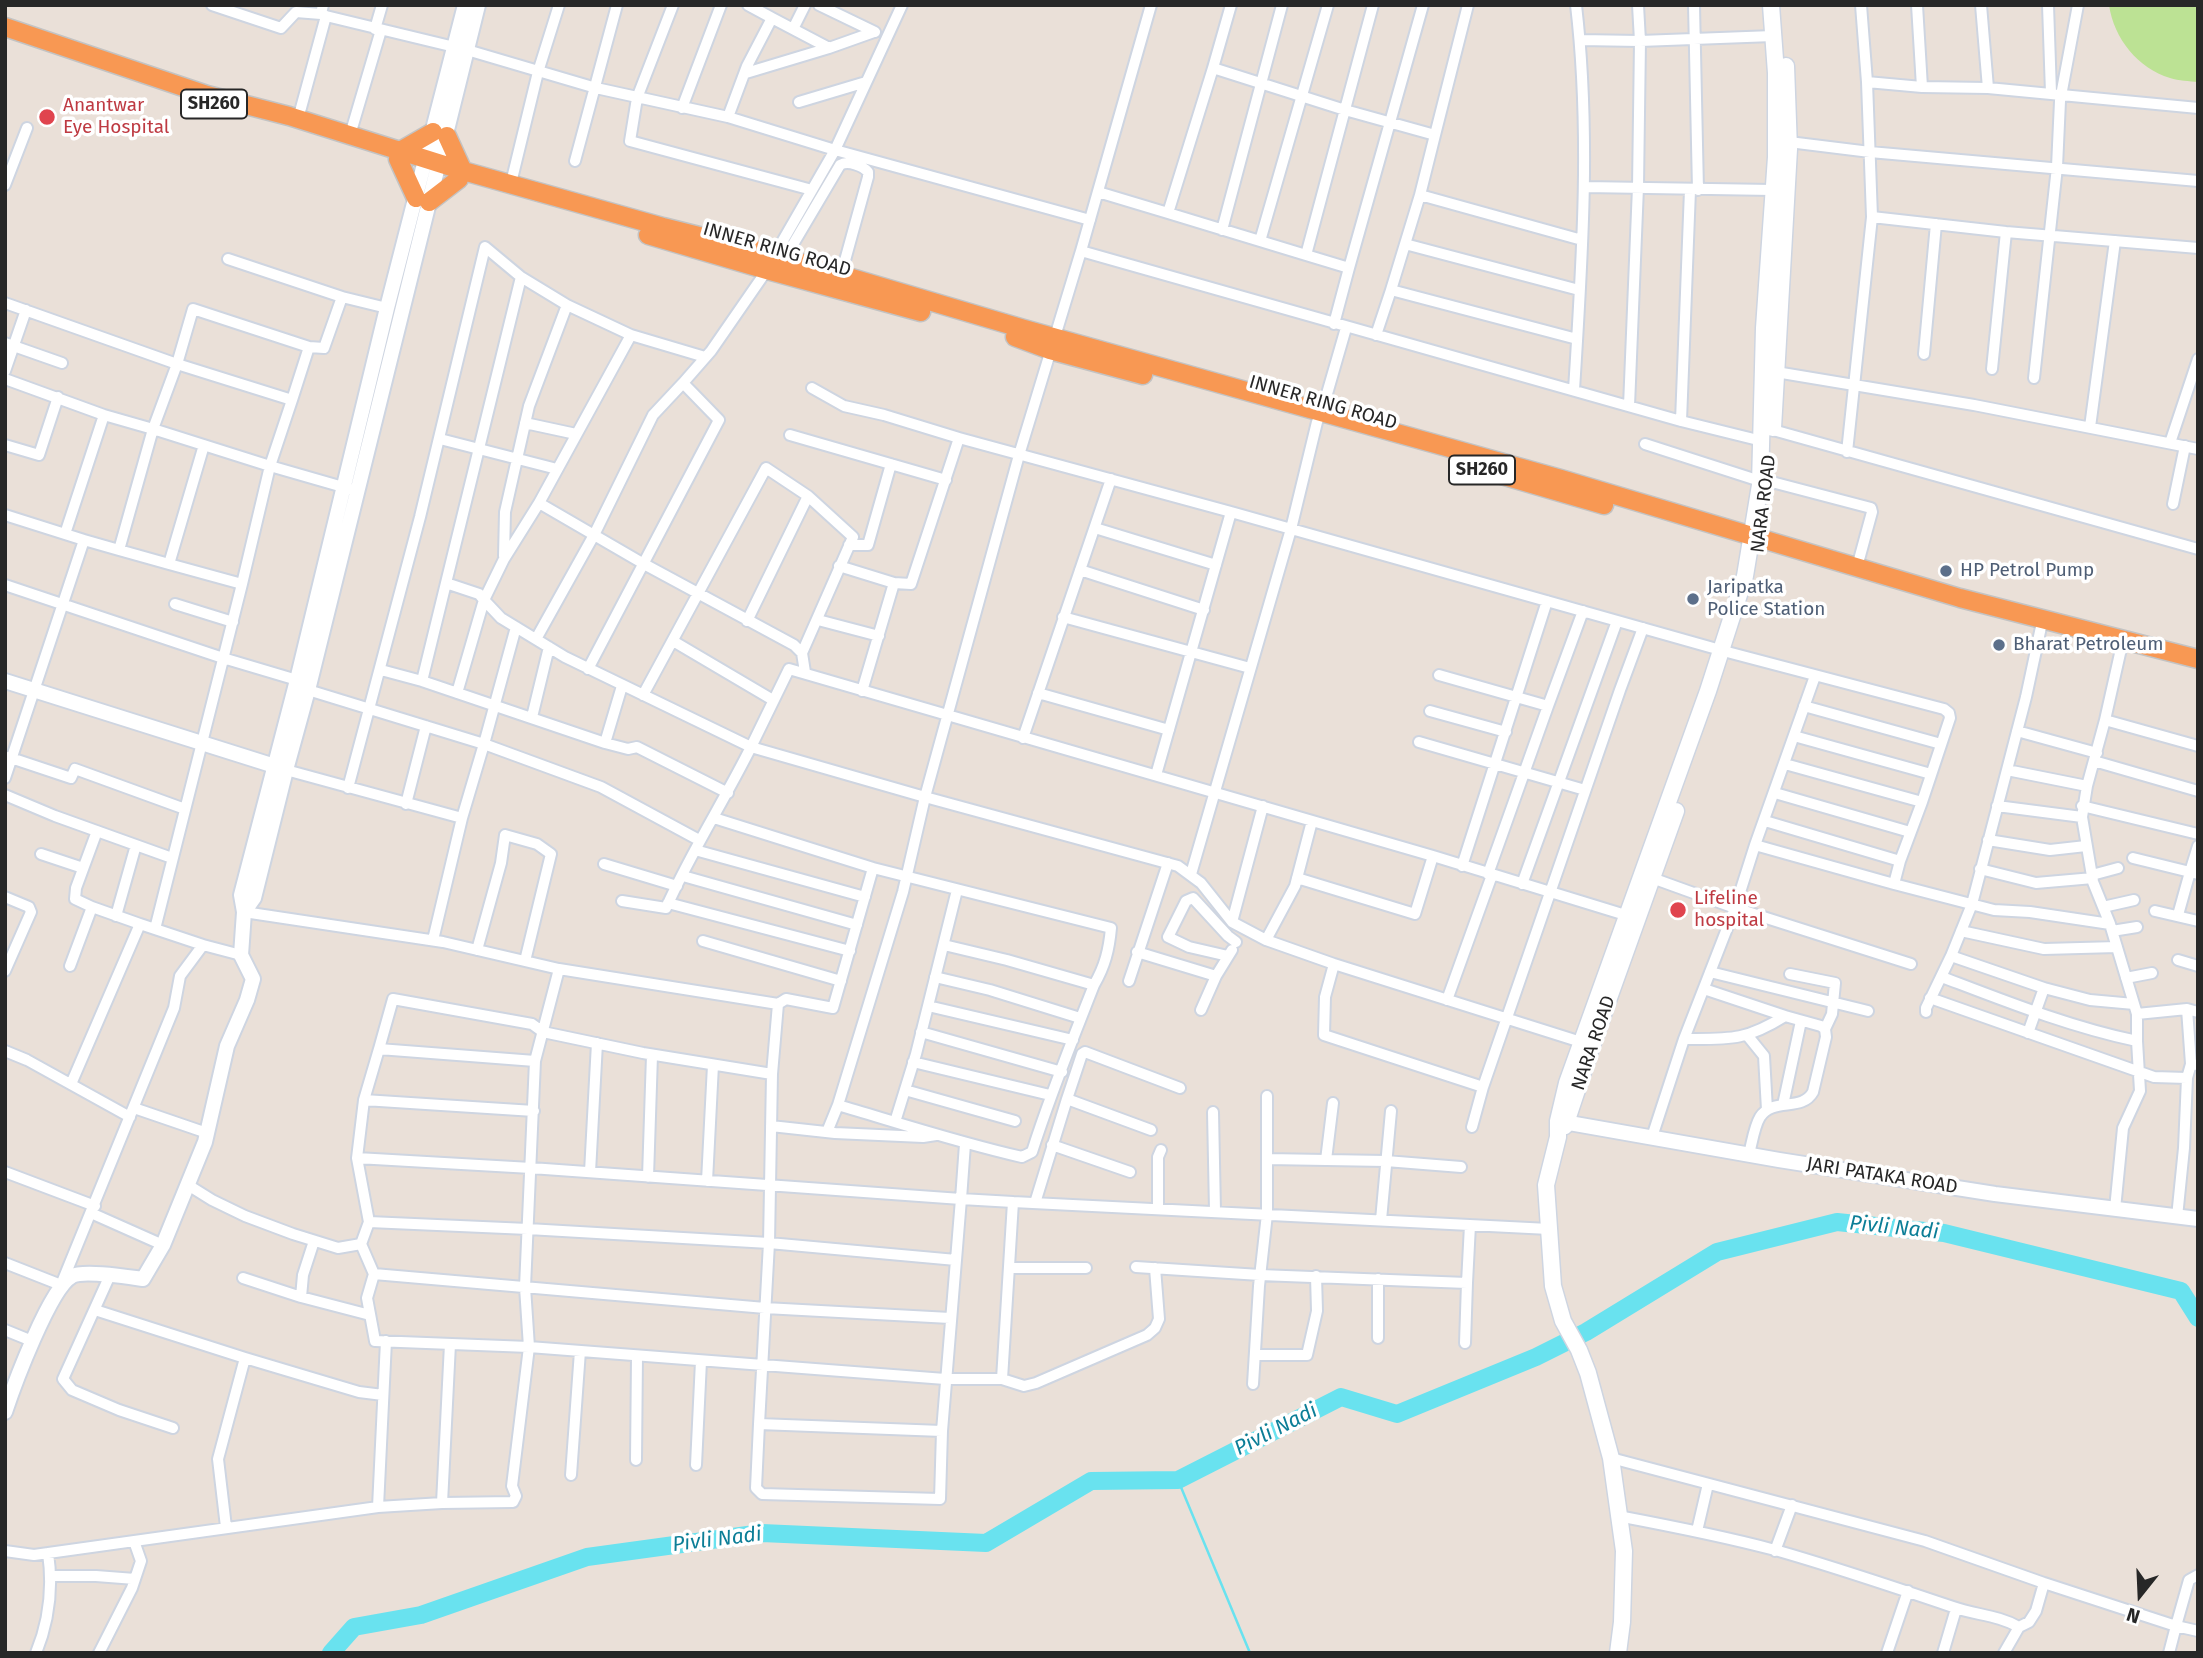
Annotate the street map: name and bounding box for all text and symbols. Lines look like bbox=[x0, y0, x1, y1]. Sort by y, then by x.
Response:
road number: SH260 bbox=[181, 90, 247, 119]
place label: Anantwar Eye Hospital bbox=[63, 95, 169, 139]
marker: Anantwar Eye Hospital bbox=[37, 107, 57, 127]
street label: INNER RING ROAD bbox=[700, 218, 854, 282]
street label: INNER RING ROAD bbox=[1246, 371, 1400, 435]
street label: NARA ROAD bbox=[1747, 454, 1781, 554]
road number: SH260 bbox=[1449, 456, 1515, 484]
place label: HP Petrol Pump bbox=[1960, 560, 2094, 582]
marker: HP Petrol Pump bbox=[1938, 563, 1954, 579]
place label: Jaripatka Police Station bbox=[1707, 577, 1825, 621]
marker: Jaripatka Police Station bbox=[1685, 591, 1701, 607]
place label: Bharat Petroleum bbox=[2013, 634, 2164, 656]
marker: Bharat Petroleum bbox=[1991, 637, 2007, 653]
place label: Lifeline hospital bbox=[1694, 888, 1764, 932]
marker: Lifeline hospital bbox=[1668, 900, 1688, 920]
street label: NARA ROAD bbox=[1567, 993, 1621, 1093]
street label: JARI PATAKA ROAD bbox=[1805, 1153, 1959, 1199]
water label: Pivli Nadi bbox=[1848, 1211, 1940, 1245]
water label: Pivli Nadi bbox=[1230, 1398, 1322, 1462]
water label: Pivli Nadi bbox=[671, 1522, 763, 1558]
north arrow bbox=[2105, 1560, 2175, 1630]
text: N bbox=[2124, 1603, 2143, 1628]

